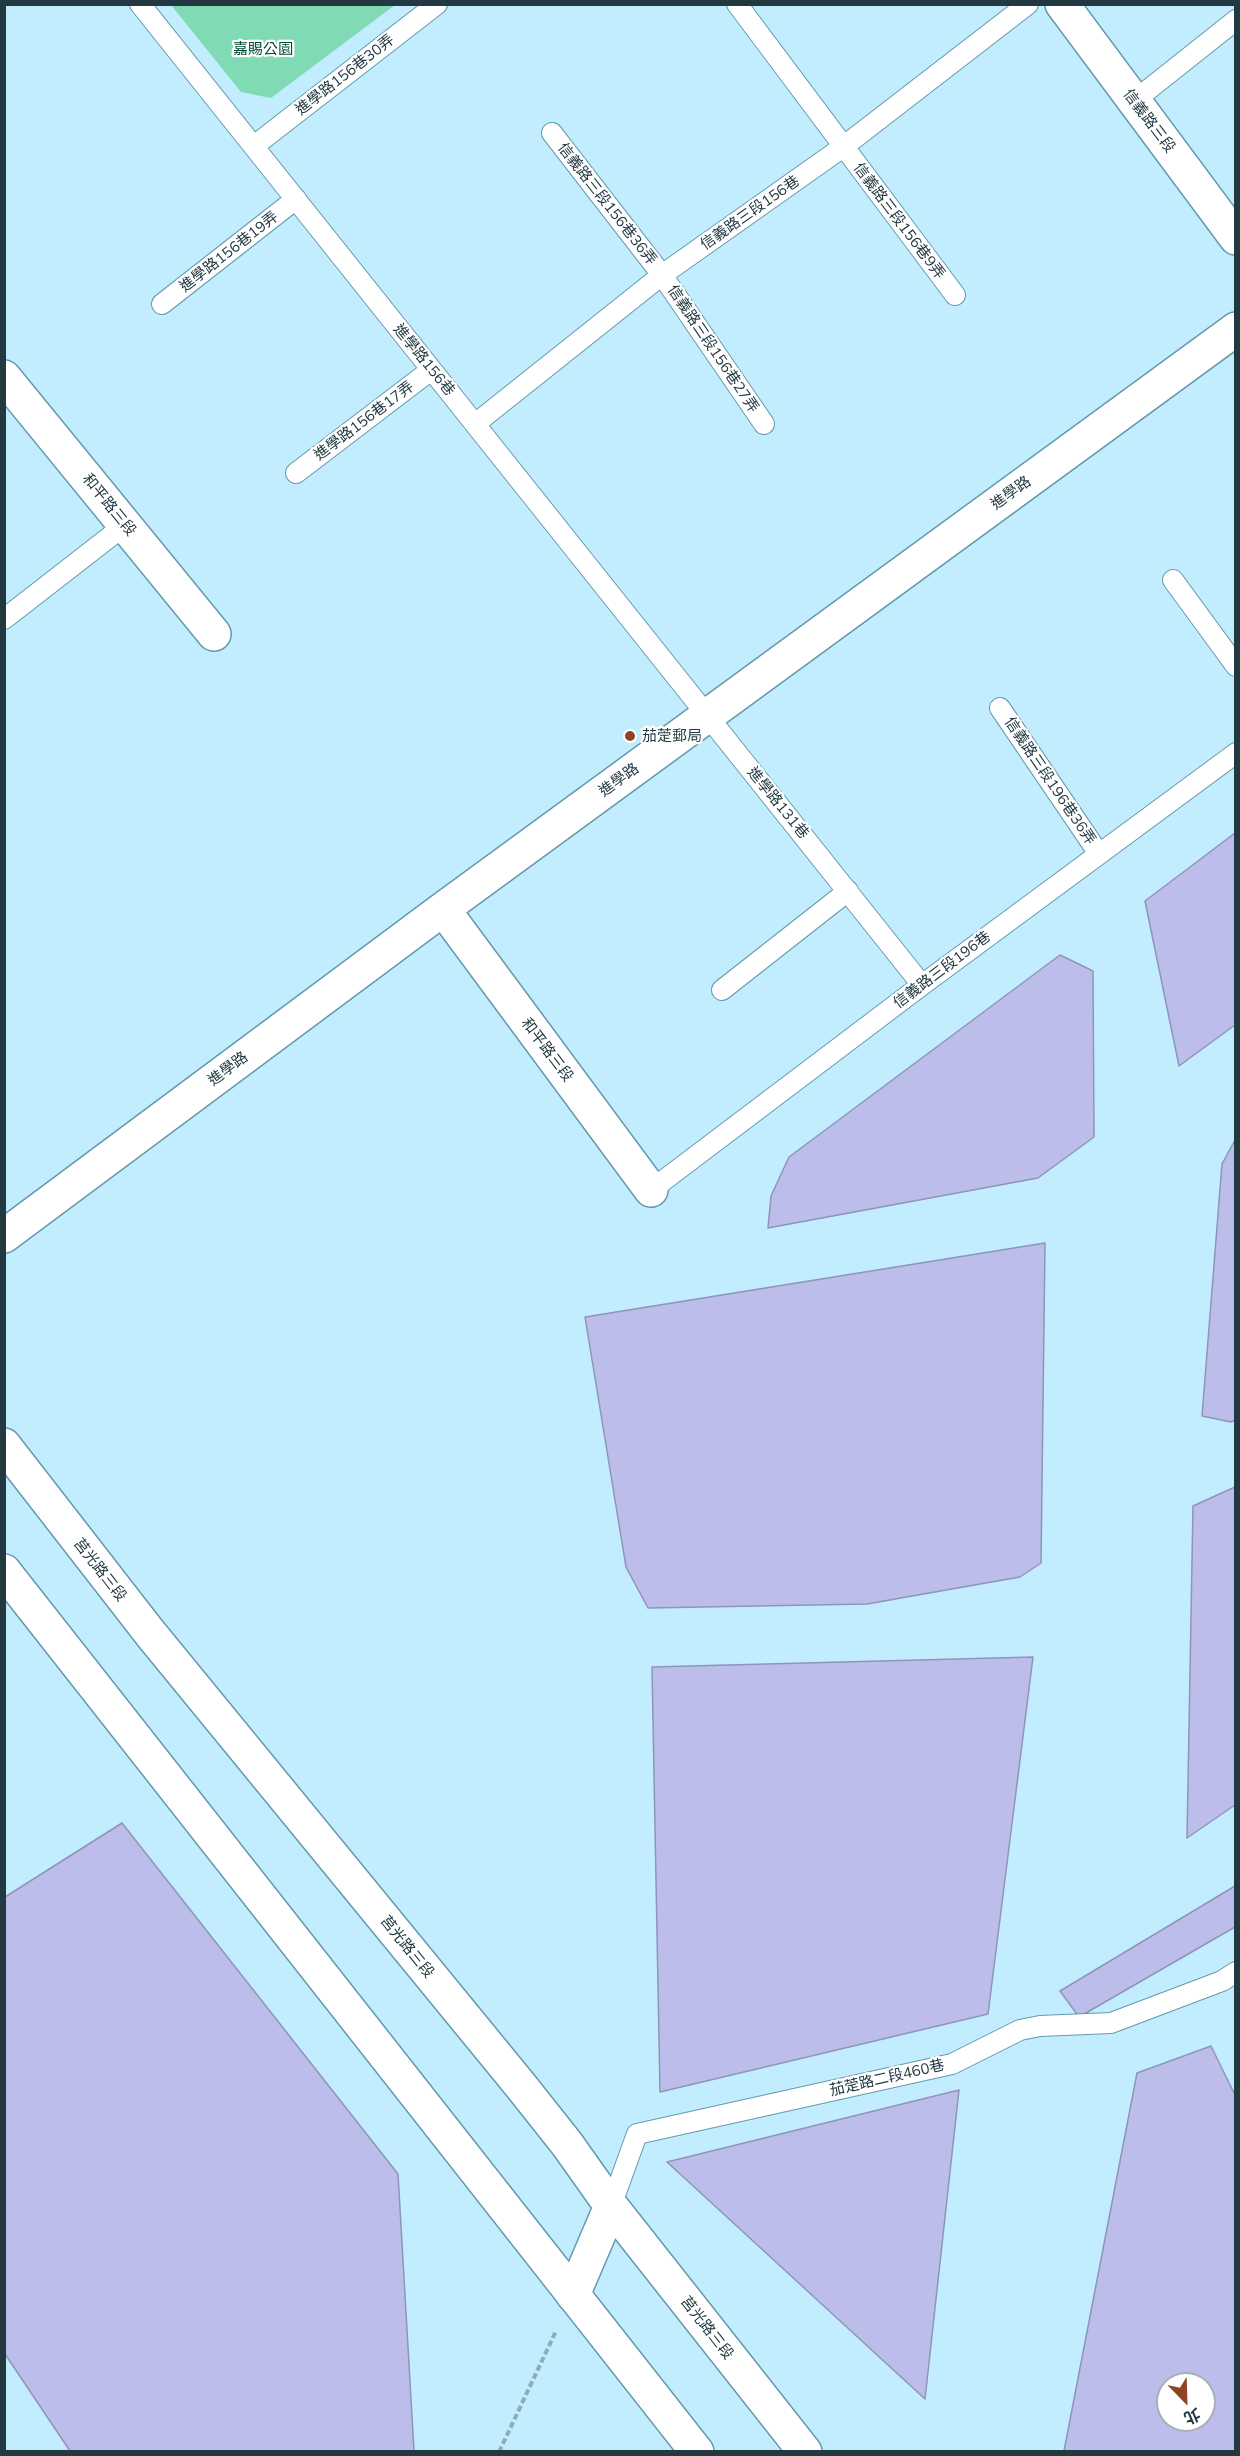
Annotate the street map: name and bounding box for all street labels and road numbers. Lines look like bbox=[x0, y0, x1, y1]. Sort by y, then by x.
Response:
street label: 進學路156巷30弄 bbox=[292, 31, 398, 119]
street label: 信義路三段 bbox=[1119, 86, 1179, 156]
street label: 信義路三段156巷36弄 bbox=[554, 139, 660, 269]
street label: 信義路三段156巷9弄 bbox=[849, 159, 949, 283]
street label: 信義路三段156巷 bbox=[697, 172, 803, 254]
street label: 進學路156巷19弄 bbox=[176, 208, 282, 296]
street label: 信義路三段156巷27弄 bbox=[664, 282, 762, 416]
street label: 進學路156巷 bbox=[390, 321, 458, 399]
street label: 進學路156巷17弄 bbox=[311, 378, 417, 464]
street label: 和平路三段 bbox=[78, 470, 140, 540]
street label: 進學路 bbox=[988, 472, 1034, 514]
street label: 信義路三段196巷36弄 bbox=[1001, 714, 1099, 848]
street label: 進學路 bbox=[596, 759, 642, 801]
street label: 進學路131巷 bbox=[744, 764, 812, 842]
street label: 信義路三段196巷 bbox=[890, 928, 994, 1012]
street label: 和平路三段 bbox=[517, 1015, 577, 1085]
street label: 進學路 bbox=[205, 1048, 251, 1090]
street label: 莒光路三段 bbox=[70, 1535, 130, 1605]
street label: 莒光路三段 bbox=[376, 1912, 438, 1982]
street label: 茄萣路二段460巷 bbox=[828, 2056, 946, 2100]
street label: 莒光路三段 bbox=[677, 2293, 737, 2363]

